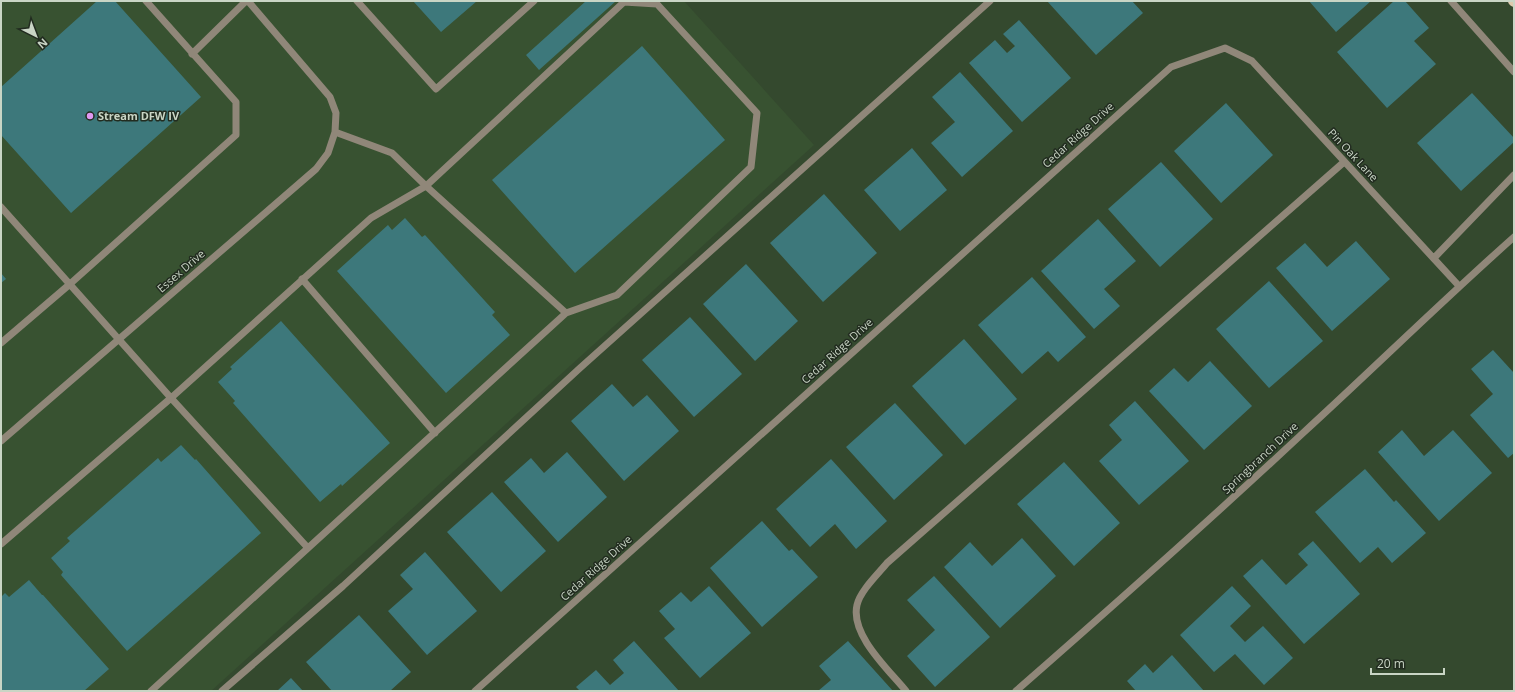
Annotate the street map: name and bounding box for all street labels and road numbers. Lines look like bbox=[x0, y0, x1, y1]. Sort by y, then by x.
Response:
street label: Cedar Ridge Drive bbox=[1039, 98, 1117, 171]
street label: Pin Oak Lane bbox=[1325, 125, 1382, 184]
street label: Essex Drive bbox=[154, 246, 208, 295]
street label: Cedar Ridge Drive bbox=[798, 314, 876, 387]
street label: Springbranch Drive bbox=[1218, 419, 1301, 497]
street label: Cedar Ridge Drive bbox=[557, 531, 635, 604]

